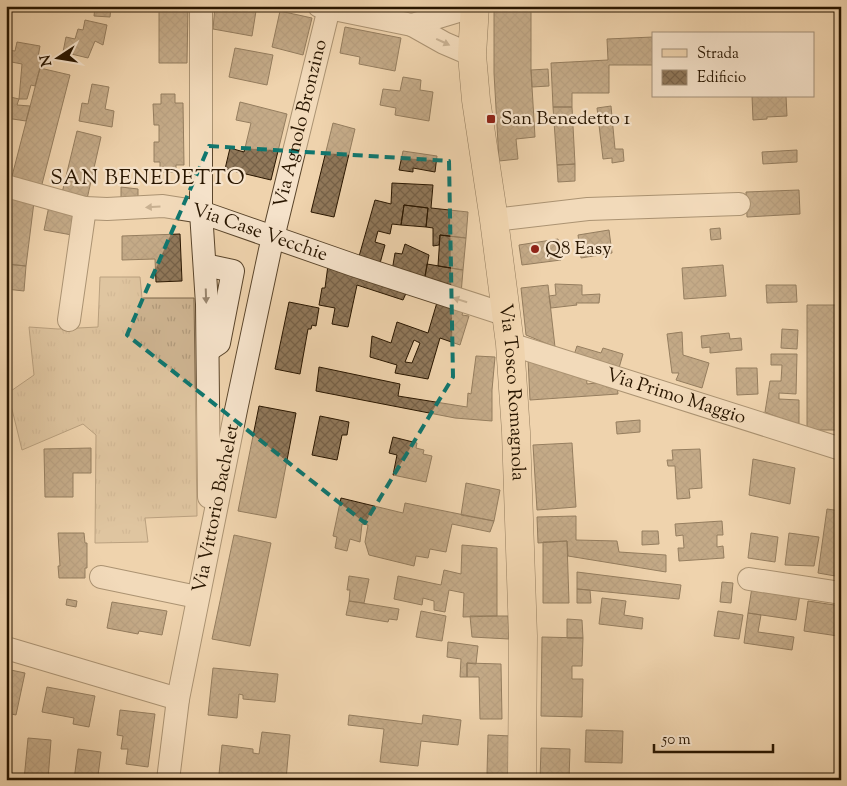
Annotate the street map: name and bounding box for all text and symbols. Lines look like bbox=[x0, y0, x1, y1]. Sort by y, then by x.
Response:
north arrow bbox=[32, 32, 82, 82]
legend bbox=[652, 32, 814, 98]
street label: Via Agnolo Bronzino bbox=[267, 37, 334, 211]
one-way arrow bbox=[435, 38, 450, 46]
text: Strada bbox=[697, 44, 739, 65]
text: N bbox=[36, 53, 58, 68]
text: Edificio bbox=[697, 68, 746, 89]
place label: San Benedetto 1 bbox=[501, 106, 631, 133]
marker: San Benedetto 1 bbox=[485, 113, 497, 125]
district label: SAN BENEDETTO bbox=[50, 164, 246, 194]
street label: Via Case Vecchie bbox=[191, 197, 331, 269]
one-way arrow bbox=[145, 203, 161, 211]
place label: Q8 Easy bbox=[545, 236, 612, 263]
marker: Q8 Easy bbox=[529, 243, 541, 255]
one-way arrow bbox=[203, 288, 211, 304]
one-way arrow bbox=[453, 296, 468, 303]
street label: Via Tosco Romagnola bbox=[491, 302, 531, 482]
street label: Via Primo Maggio bbox=[602, 362, 749, 431]
street label: Via Vittorio Bachelet bbox=[186, 421, 246, 595]
scale bar bbox=[654, 721, 773, 753]
text: 50 m bbox=[661, 730, 691, 751]

